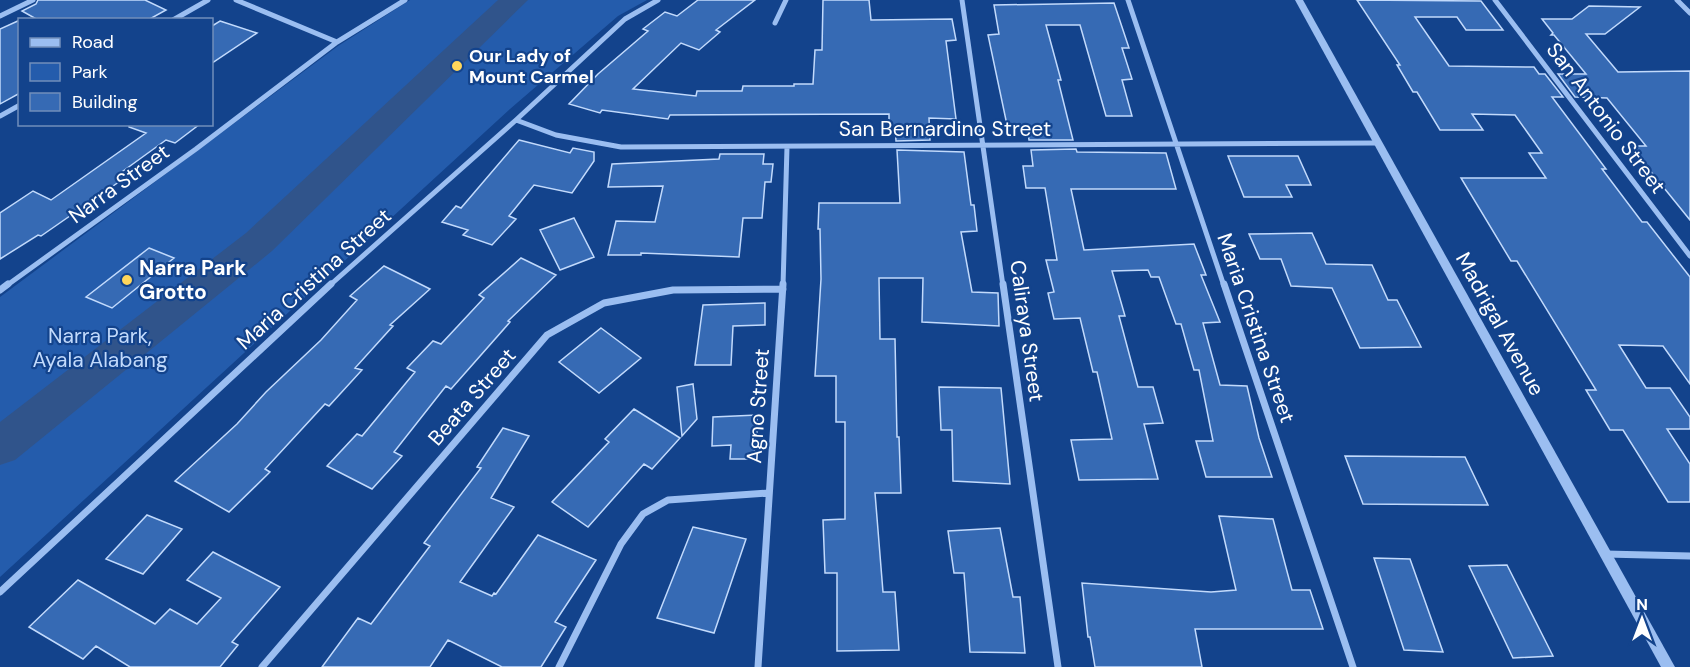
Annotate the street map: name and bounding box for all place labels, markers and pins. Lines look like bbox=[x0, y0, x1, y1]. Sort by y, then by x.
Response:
place label: Our Lady of Mount Carmel bbox=[469, 44, 594, 89]
marker: Our Lady of Mount Carmel bbox=[450, 59, 464, 73]
place label: Narra Park Grotto bbox=[139, 254, 246, 306]
marker: Narra Park Grotto bbox=[120, 273, 134, 287]

